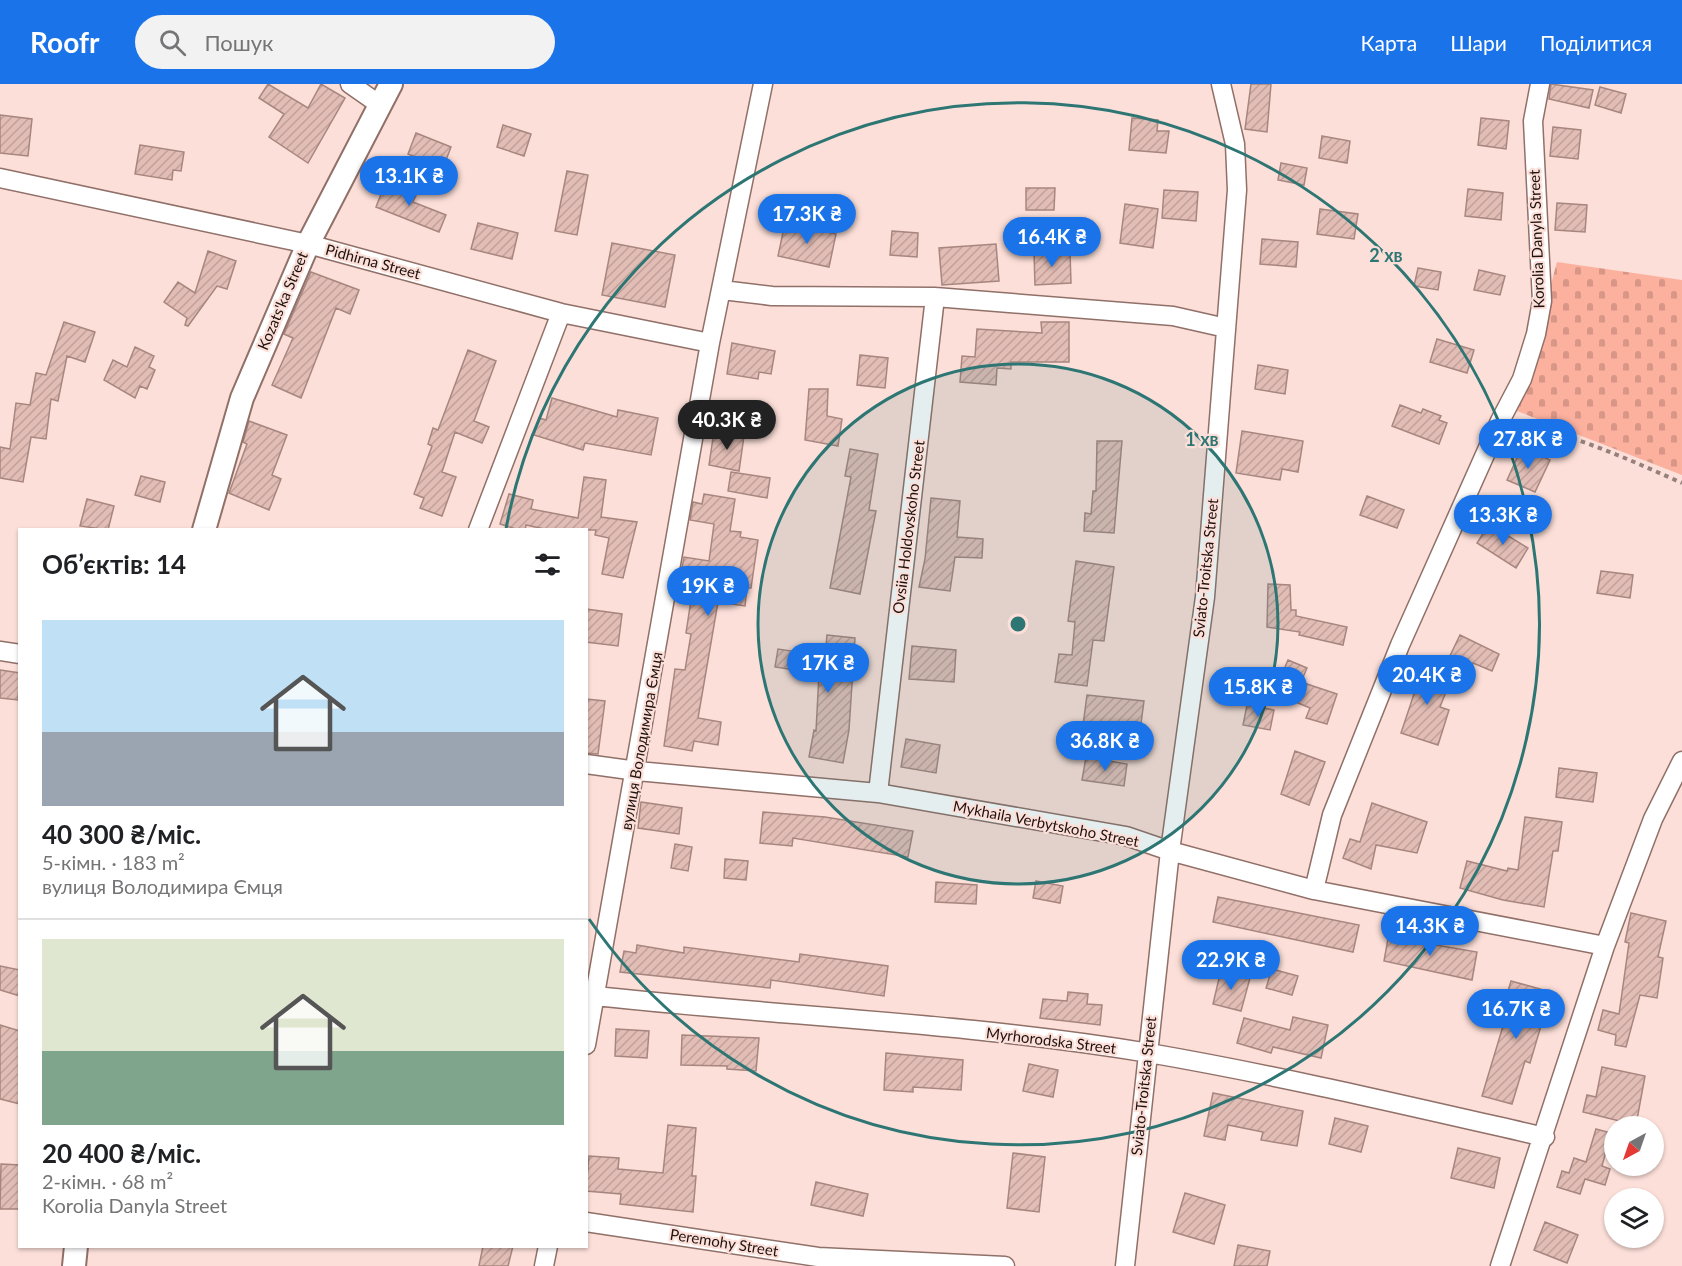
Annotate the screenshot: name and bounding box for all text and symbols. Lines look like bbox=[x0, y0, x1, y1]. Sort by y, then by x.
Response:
search box bbox=[135, 15, 555, 69]
text: Roofr bbox=[30, 25, 99, 59]
icon: search bbox=[156, 26, 189, 59]
text: Пошук bbox=[204, 29, 274, 56]
text: Карта bbox=[1361, 30, 1417, 55]
text: Шари bbox=[1450, 30, 1507, 55]
text: Поділитися bbox=[1540, 30, 1652, 55]
pin: 13.1K ₴ bbox=[354, 156, 464, 207]
text: 13.1K ₴ bbox=[374, 163, 444, 187]
street label: Korolia Danyla Street bbox=[1525, 169, 1547, 309]
pin: 17.3K ₴ bbox=[752, 194, 862, 245]
text: 17.3K ₴ bbox=[772, 201, 842, 225]
pin: 16.4K ₴ bbox=[997, 217, 1107, 268]
text: 16.4K ₴ bbox=[1017, 224, 1087, 248]
street label: Pidhirna Street bbox=[324, 240, 423, 283]
text: 2 хв bbox=[1369, 244, 1403, 266]
street label: Kozats'ka Street bbox=[253, 248, 311, 353]
pin: 40.3K ₴ bbox=[672, 400, 782, 451]
text: 40.3K ₴ bbox=[692, 407, 762, 431]
pin: 27.8K ₴ bbox=[1473, 419, 1583, 470]
text: 27.8K ₴ bbox=[1493, 426, 1563, 450]
text: 1 хв bbox=[1185, 428, 1219, 450]
street label: Ovsiia Holdovskoho Street bbox=[888, 439, 928, 615]
pin: 13.3K ₴ bbox=[1448, 495, 1558, 546]
street label: Sviato-Troitska Street bbox=[1189, 497, 1221, 638]
text: 13.3K ₴ bbox=[1468, 502, 1538, 526]
text: Об’єктів: 14 bbox=[42, 548, 186, 580]
icon: filters bbox=[531, 548, 564, 581]
pin: 19K ₴ bbox=[666, 566, 750, 617]
text: 19K ₴ bbox=[681, 573, 735, 597]
centre of rings bbox=[1008, 614, 1028, 634]
pin: 17K ₴ bbox=[786, 643, 870, 694]
street label: вулиця Володимира Ємця bbox=[616, 650, 666, 831]
text: 17K ₴ bbox=[801, 650, 855, 674]
pin: 20.4K ₴ bbox=[1372, 655, 1482, 706]
icon: home bbox=[249, 659, 357, 767]
text: 20.4K ₴ bbox=[1392, 662, 1462, 686]
pin: 15.8K ₴ bbox=[1203, 667, 1313, 718]
text: 15.8K ₴ bbox=[1223, 674, 1293, 698]
pin: 36.8K ₴ bbox=[1050, 721, 1160, 772]
text: 36.8K ₴ bbox=[1070, 728, 1140, 752]
street label: Mykhaila Verbytskoho Street bbox=[952, 796, 1141, 850]
text: 40 300 ₴/міс. bbox=[42, 818, 201, 850]
text: 5-кімн. · 183 m² bbox=[42, 850, 185, 874]
text: вулиця Володимира Ємця bbox=[42, 874, 283, 898]
pin: 14.3K ₴ bbox=[1375, 906, 1485, 957]
text: 14.3K ₴ bbox=[1395, 913, 1465, 937]
pin: 22.9K ₴ bbox=[1176, 940, 1286, 991]
text: 22.9K ₴ bbox=[1196, 947, 1266, 971]
icon: home bbox=[249, 978, 357, 1086]
pin: 16.7K ₴ bbox=[1461, 989, 1571, 1040]
text: 16.7K ₴ bbox=[1481, 996, 1551, 1020]
street label: Sviato-Troitska Street bbox=[1127, 1015, 1159, 1156]
street label: Myrhorodska Street bbox=[985, 1023, 1118, 1057]
north arrow bbox=[1604, 1116, 1664, 1176]
map controls bbox=[1604, 1116, 1664, 1248]
text: 20 400 ₴/міс. bbox=[42, 1137, 201, 1169]
text: 2-кімн. · 68 m² bbox=[42, 1169, 173, 1193]
button: layers bbox=[1604, 1188, 1664, 1248]
text: Korolia Danyla Street bbox=[42, 1193, 227, 1217]
street label: Peremohy Street bbox=[669, 1225, 780, 1260]

